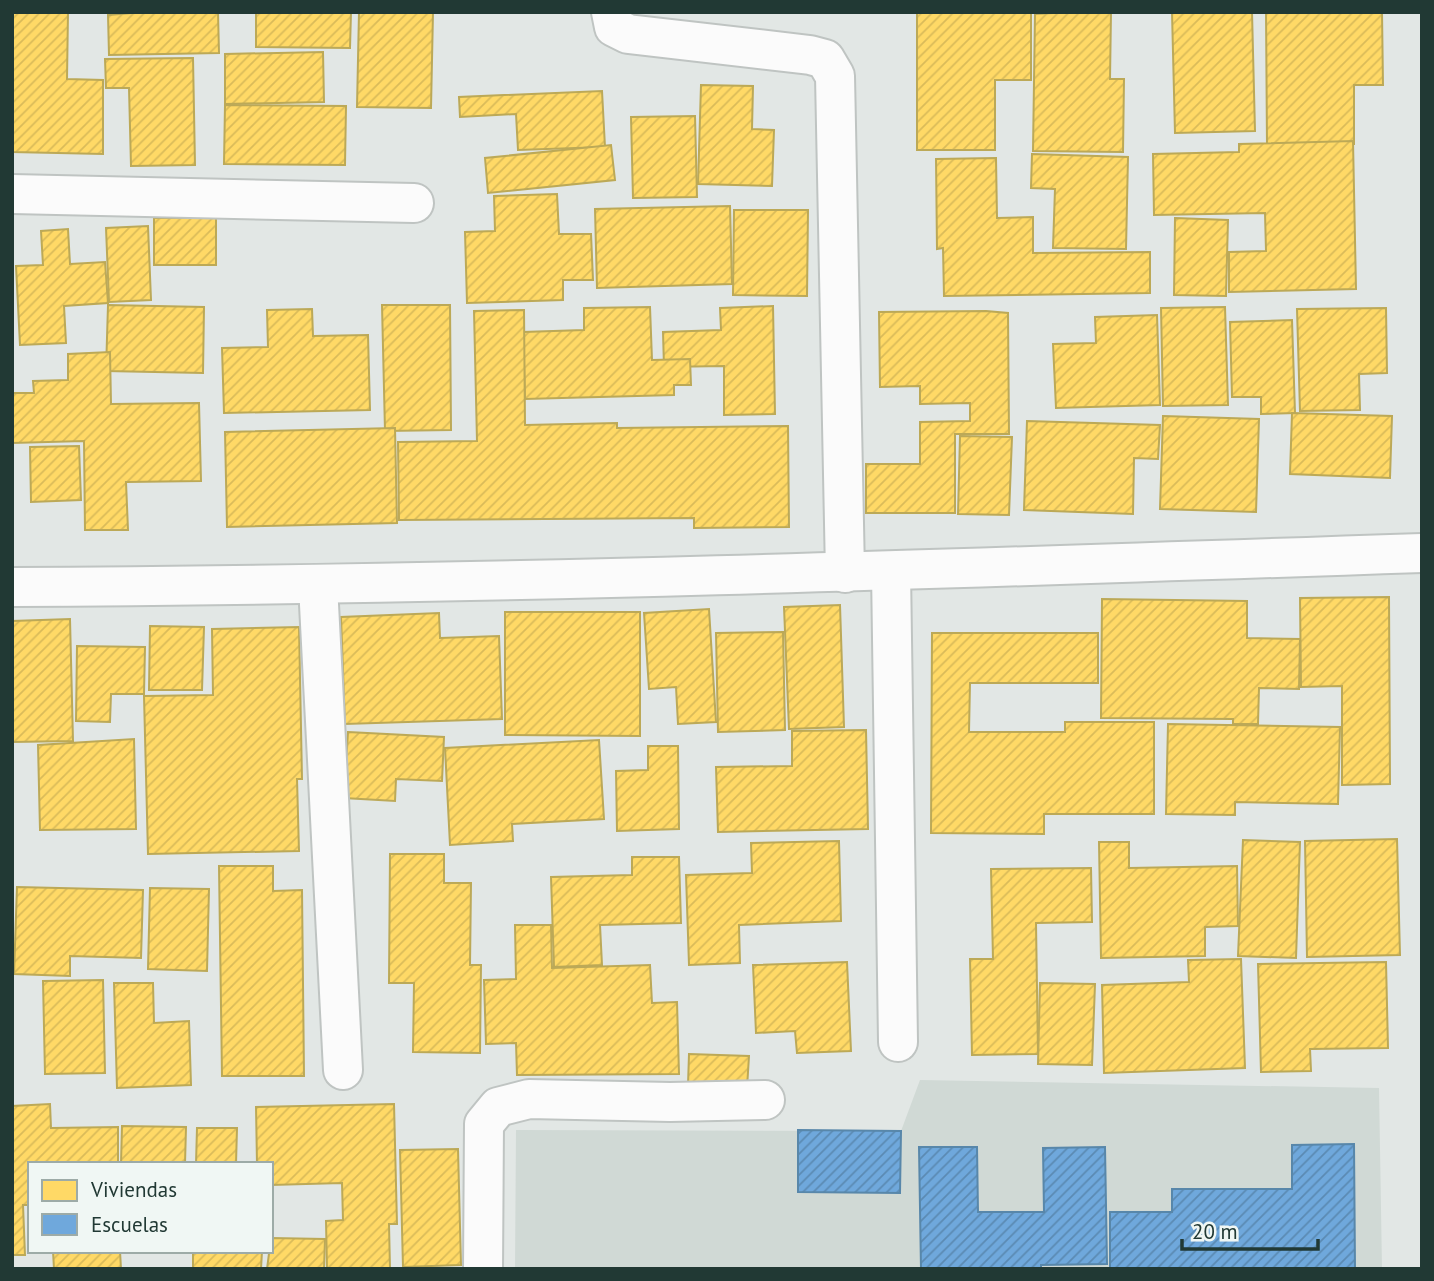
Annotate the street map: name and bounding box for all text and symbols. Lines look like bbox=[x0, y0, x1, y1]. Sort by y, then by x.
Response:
legend bbox=[28, 1162, 273, 1253]
text: Viviendas bbox=[90, 1176, 177, 1203]
scale bar bbox=[1182, 1208, 1318, 1252]
text: Escuelas bbox=[91, 1211, 168, 1238]
text: 20 m bbox=[1192, 1218, 1238, 1245]

